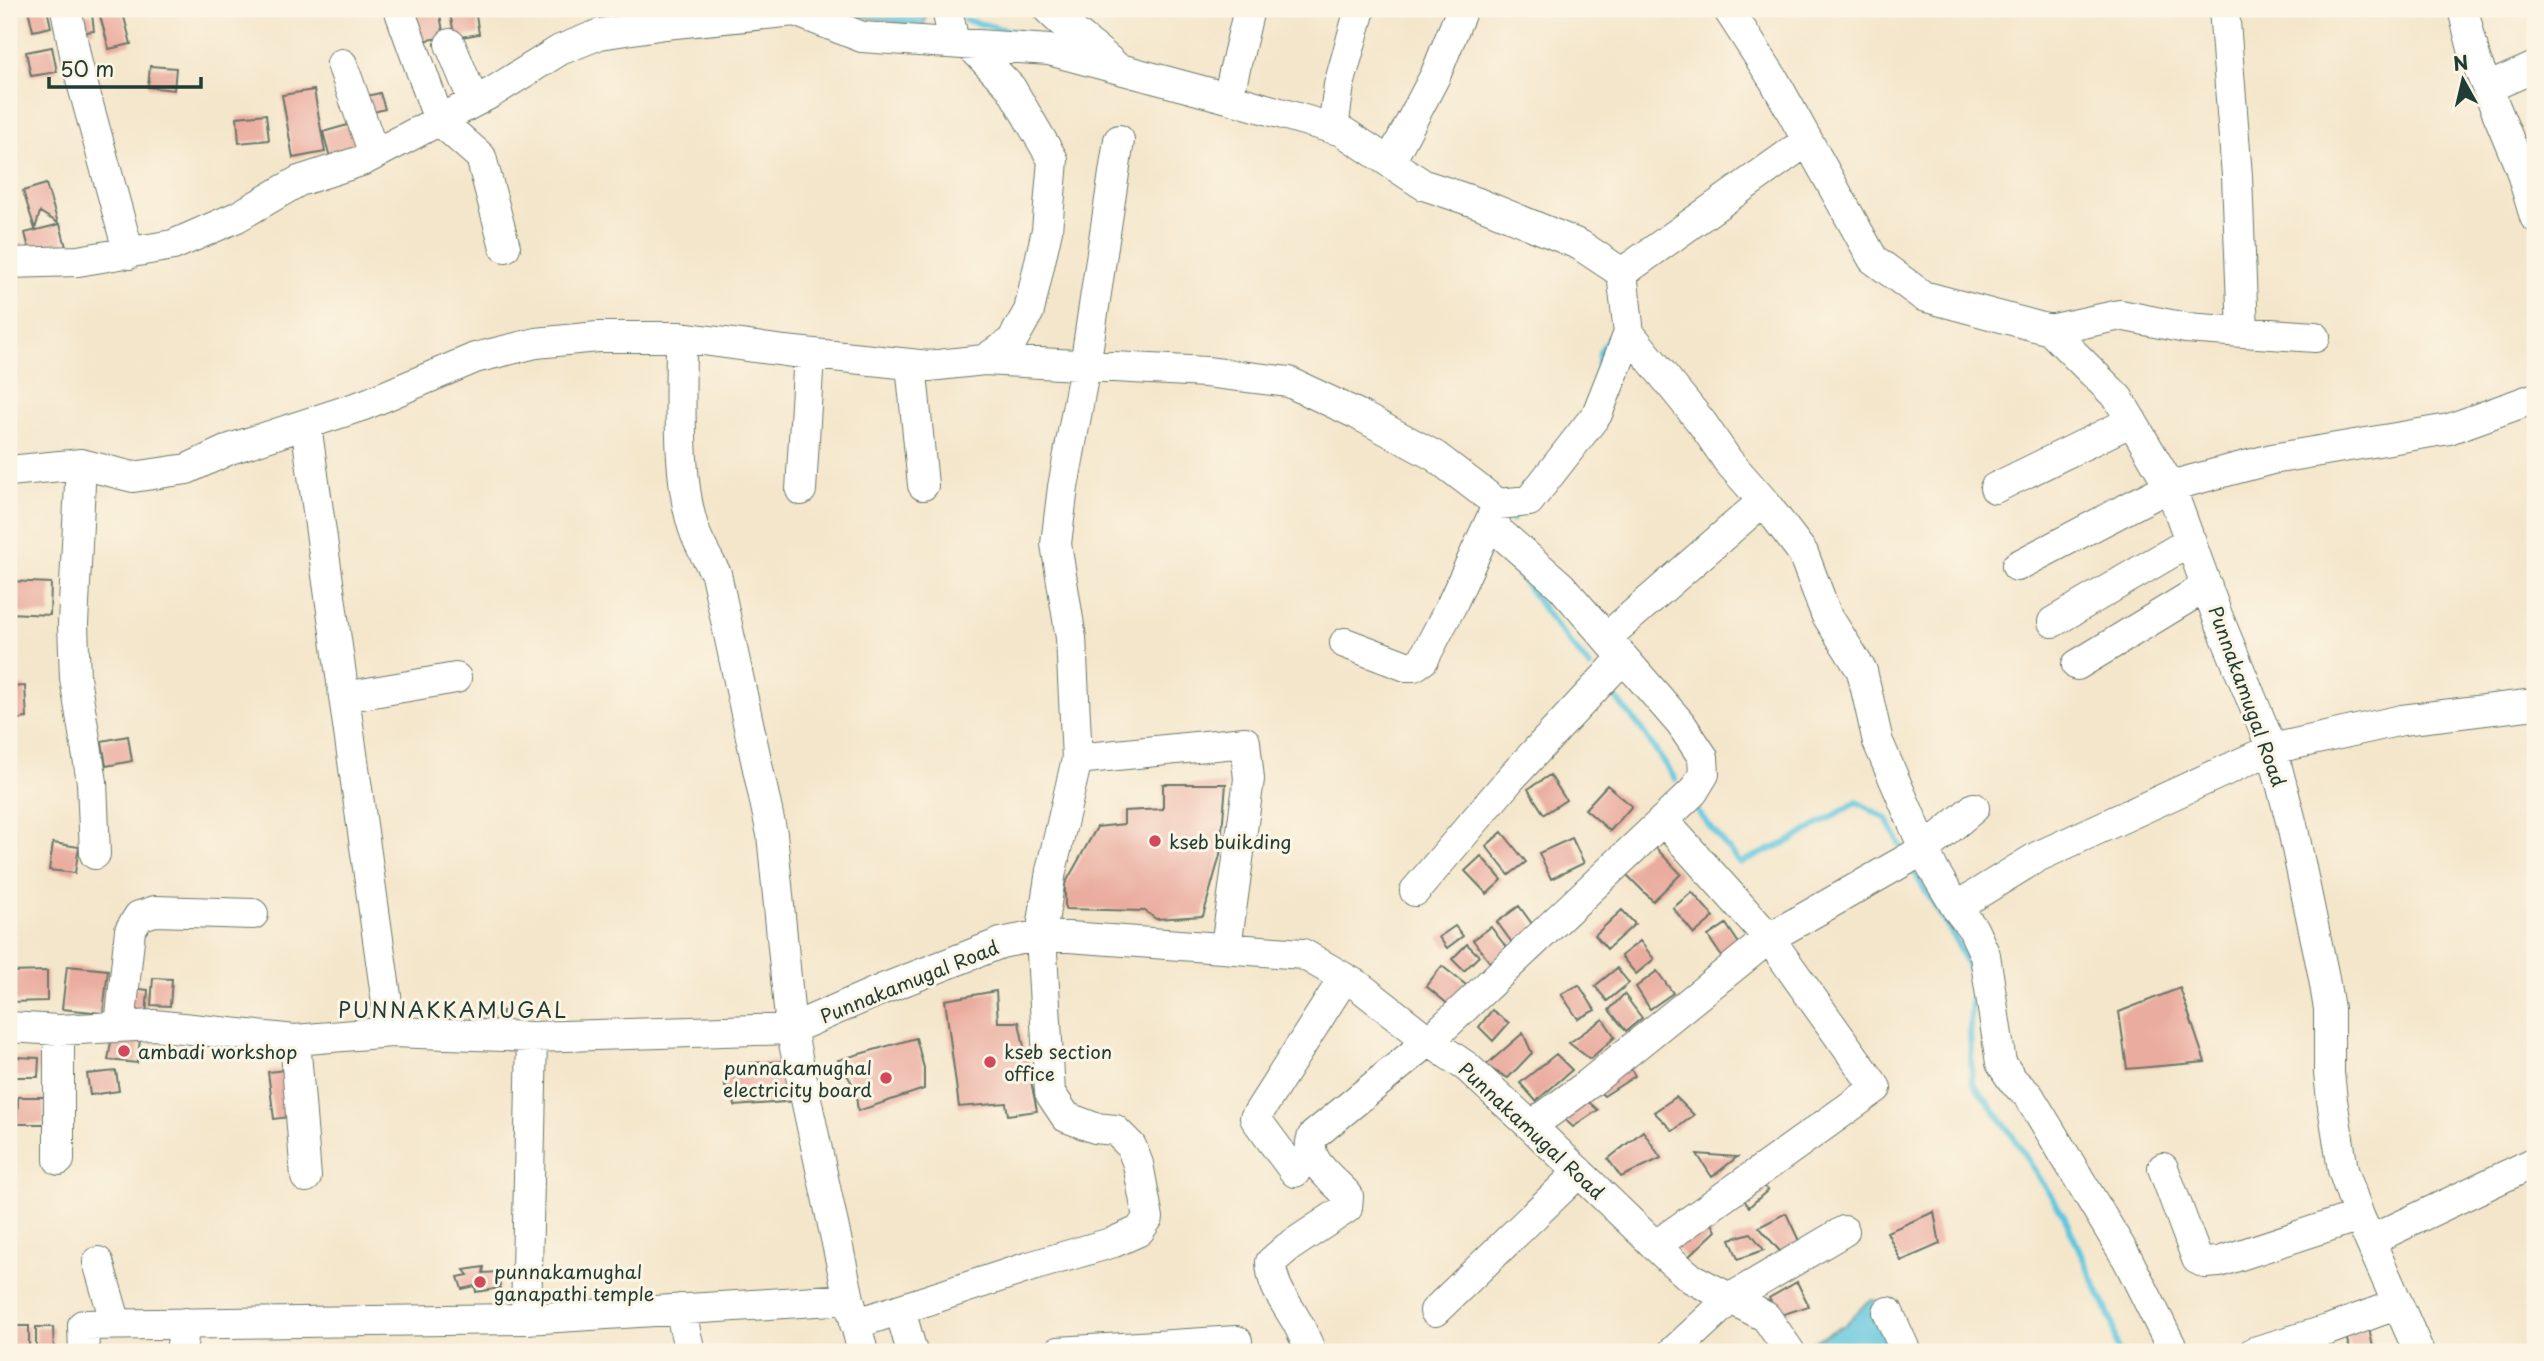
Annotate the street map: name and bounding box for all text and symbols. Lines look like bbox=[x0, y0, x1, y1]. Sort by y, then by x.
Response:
scale bar bbox=[49, 46, 201, 90]
north arrow bbox=[2428, 46, 2498, 116]
text: N bbox=[2451, 47, 2470, 77]
text: 50 m bbox=[60, 52, 114, 84]
street label: Punnakamugal Road bbox=[2202, 602, 2294, 790]
place label: kseb buikding bbox=[1169, 827, 1291, 855]
marker: kseb buikding bbox=[1147, 833, 1163, 849]
street label: Punnakamugal Road bbox=[816, 932, 1002, 1030]
district label: PUNNAKKAMUGAL bbox=[338, 993, 568, 1025]
place label: ambadi workshop bbox=[138, 1037, 297, 1065]
place label: kseb section office bbox=[1004, 1037, 1112, 1087]
marker: ambadi workshop bbox=[116, 1043, 132, 1059]
place label: punnakamughal electricity board bbox=[723, 1053, 872, 1103]
marker: kseb section office bbox=[982, 1054, 998, 1070]
street label: Punnakamugal Road bbox=[1453, 1055, 1611, 1205]
marker: punnakamughal electricity board bbox=[878, 1070, 894, 1086]
place label: punnakamughal ganapathi temple bbox=[494, 1257, 654, 1307]
marker: punnakamughal ganapathi temple bbox=[472, 1274, 488, 1290]

